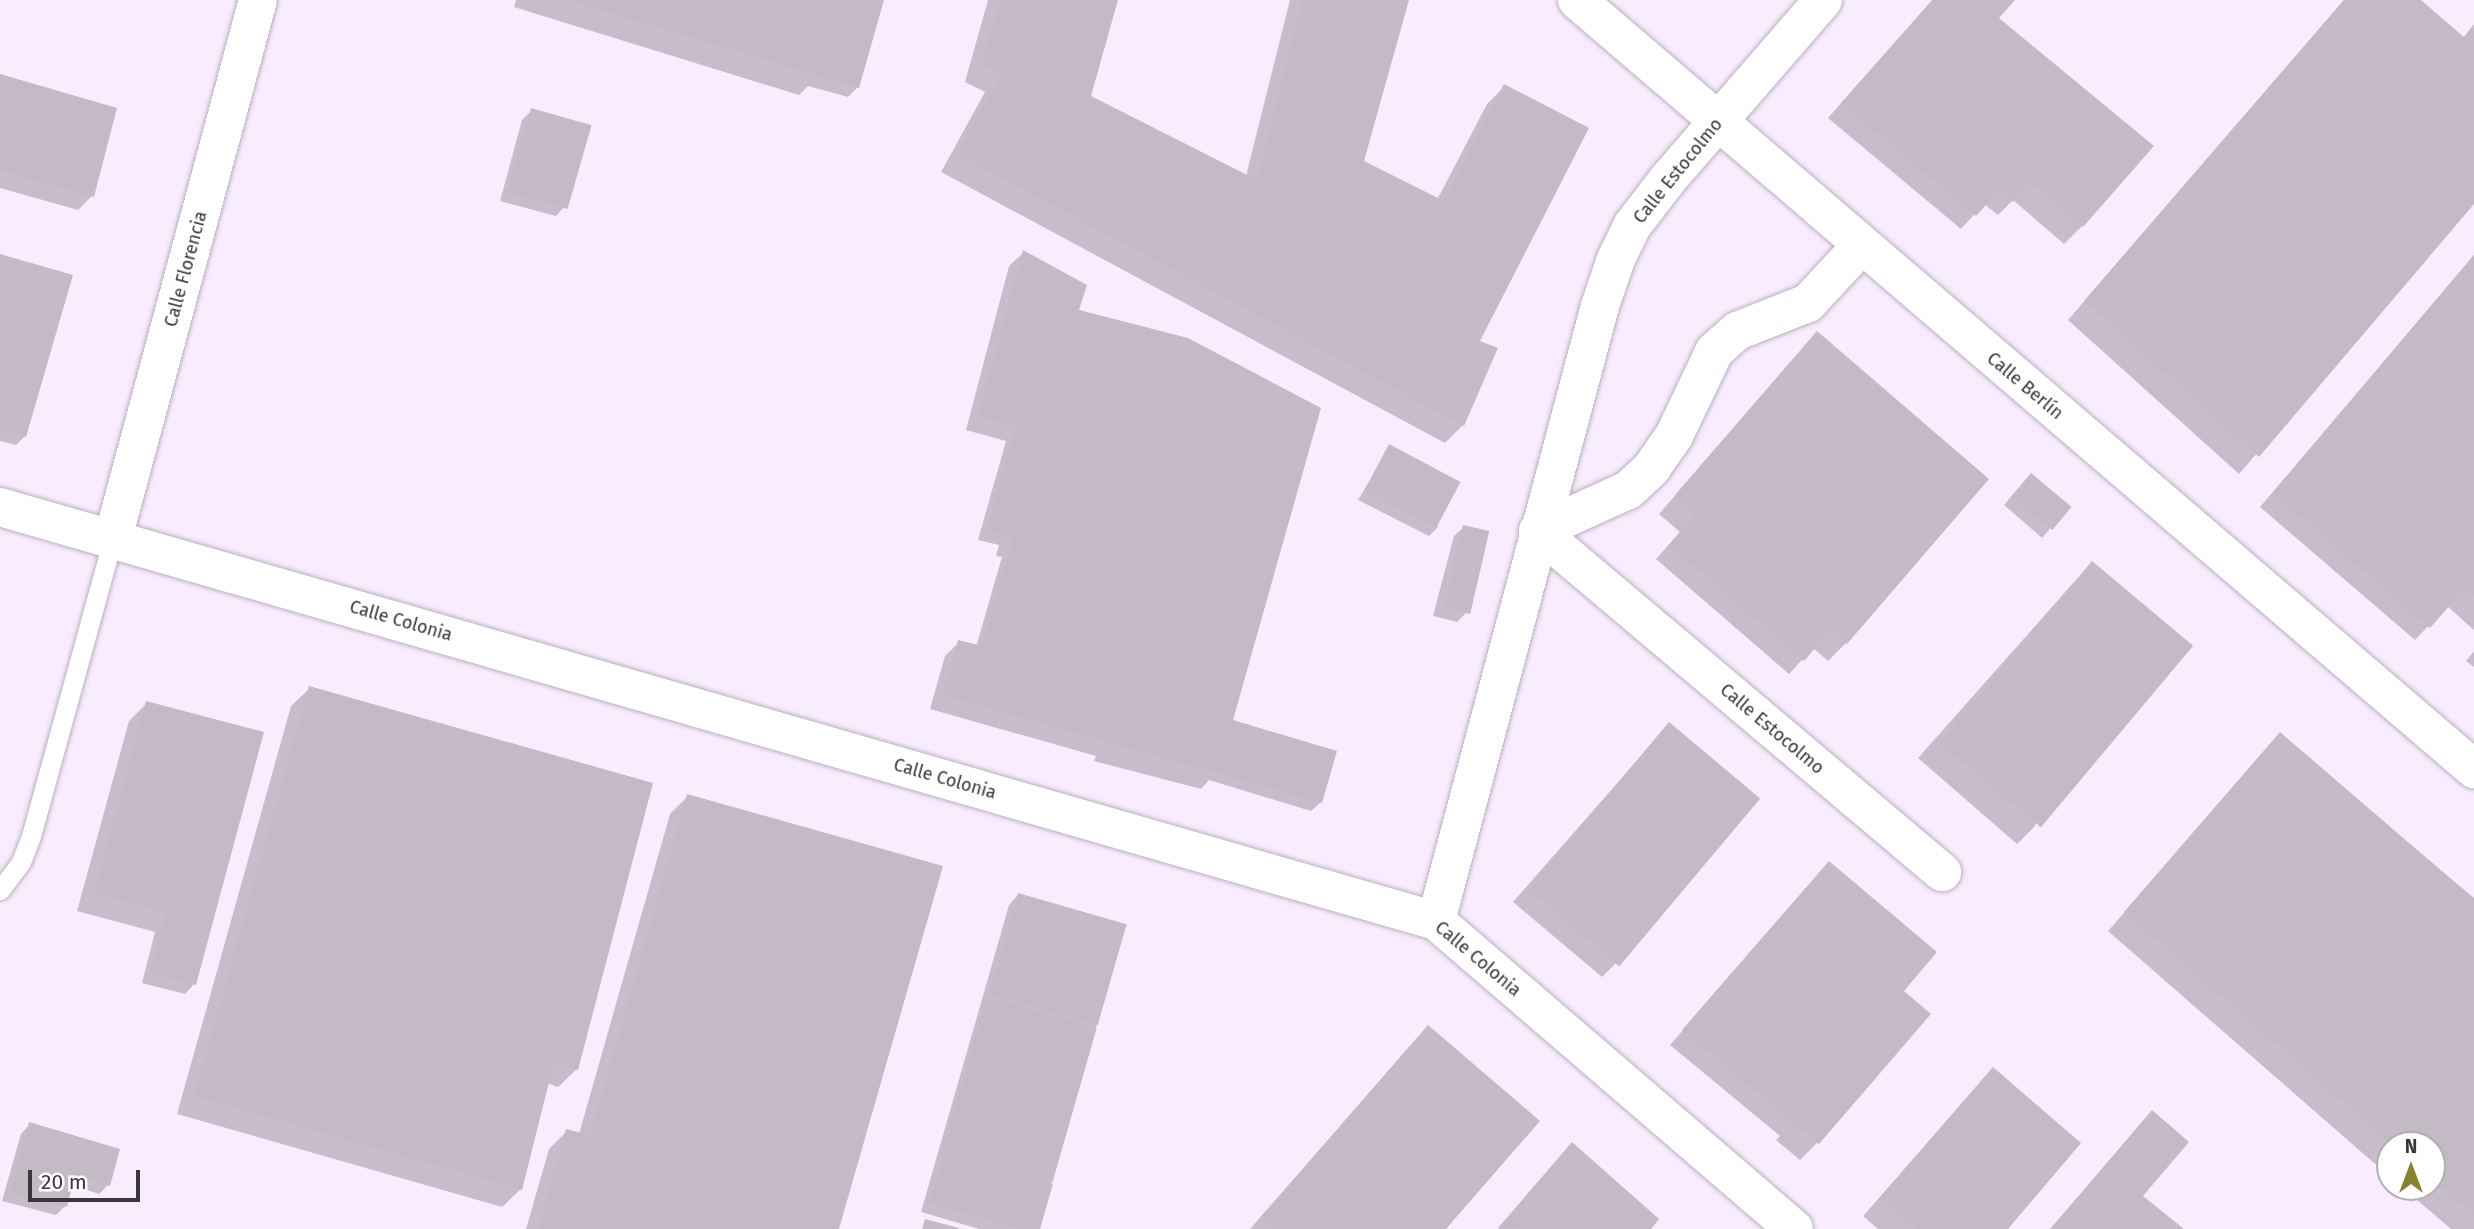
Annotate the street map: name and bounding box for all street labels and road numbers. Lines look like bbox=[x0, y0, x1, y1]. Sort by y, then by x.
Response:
street label: Calle Estocolmo bbox=[1629, 114, 1727, 228]
street label: Calle Florencia bbox=[160, 209, 212, 329]
street label: Calle Berlín bbox=[1982, 348, 2068, 424]
street label: Calle Colonia bbox=[347, 596, 455, 646]
street label: Calle Estocolmo bbox=[1716, 679, 1828, 779]
street label: Calle Colonia bbox=[891, 754, 999, 804]
street label: Calle Colonia bbox=[1430, 917, 1526, 1001]

